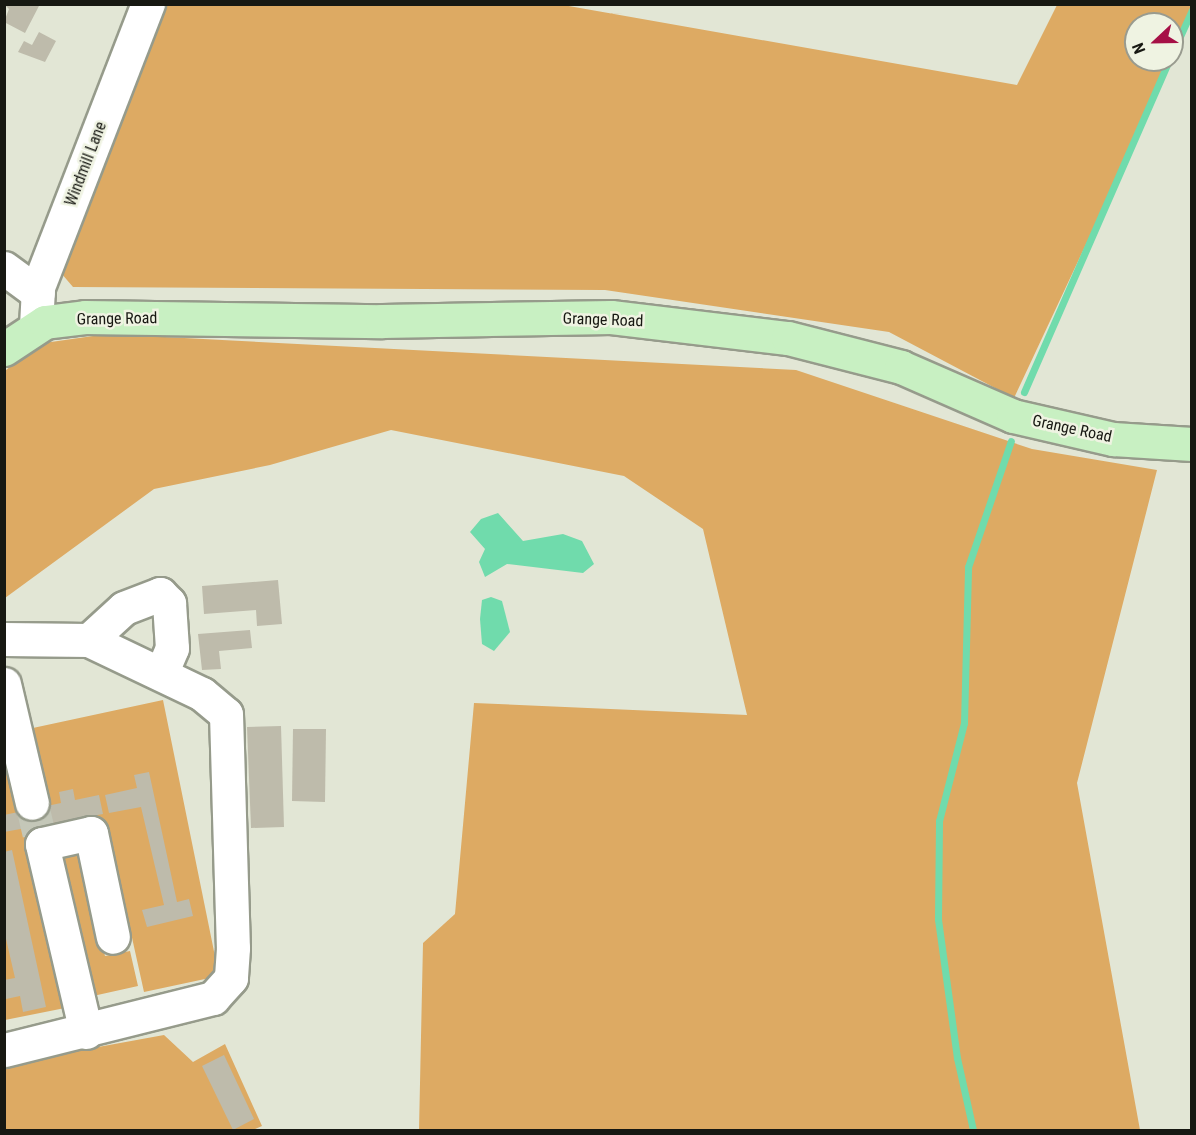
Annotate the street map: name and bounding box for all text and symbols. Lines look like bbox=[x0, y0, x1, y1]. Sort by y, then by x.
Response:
north arrow bbox=[1124, 12, 1184, 72]
text: N bbox=[1128, 40, 1149, 56]
street label: Windmill Lane bbox=[61, 119, 111, 209]
street label: Grange Road bbox=[77, 309, 157, 329]
street label: Grange Road bbox=[562, 309, 644, 331]
street label: Grange Road bbox=[1031, 411, 1113, 447]

